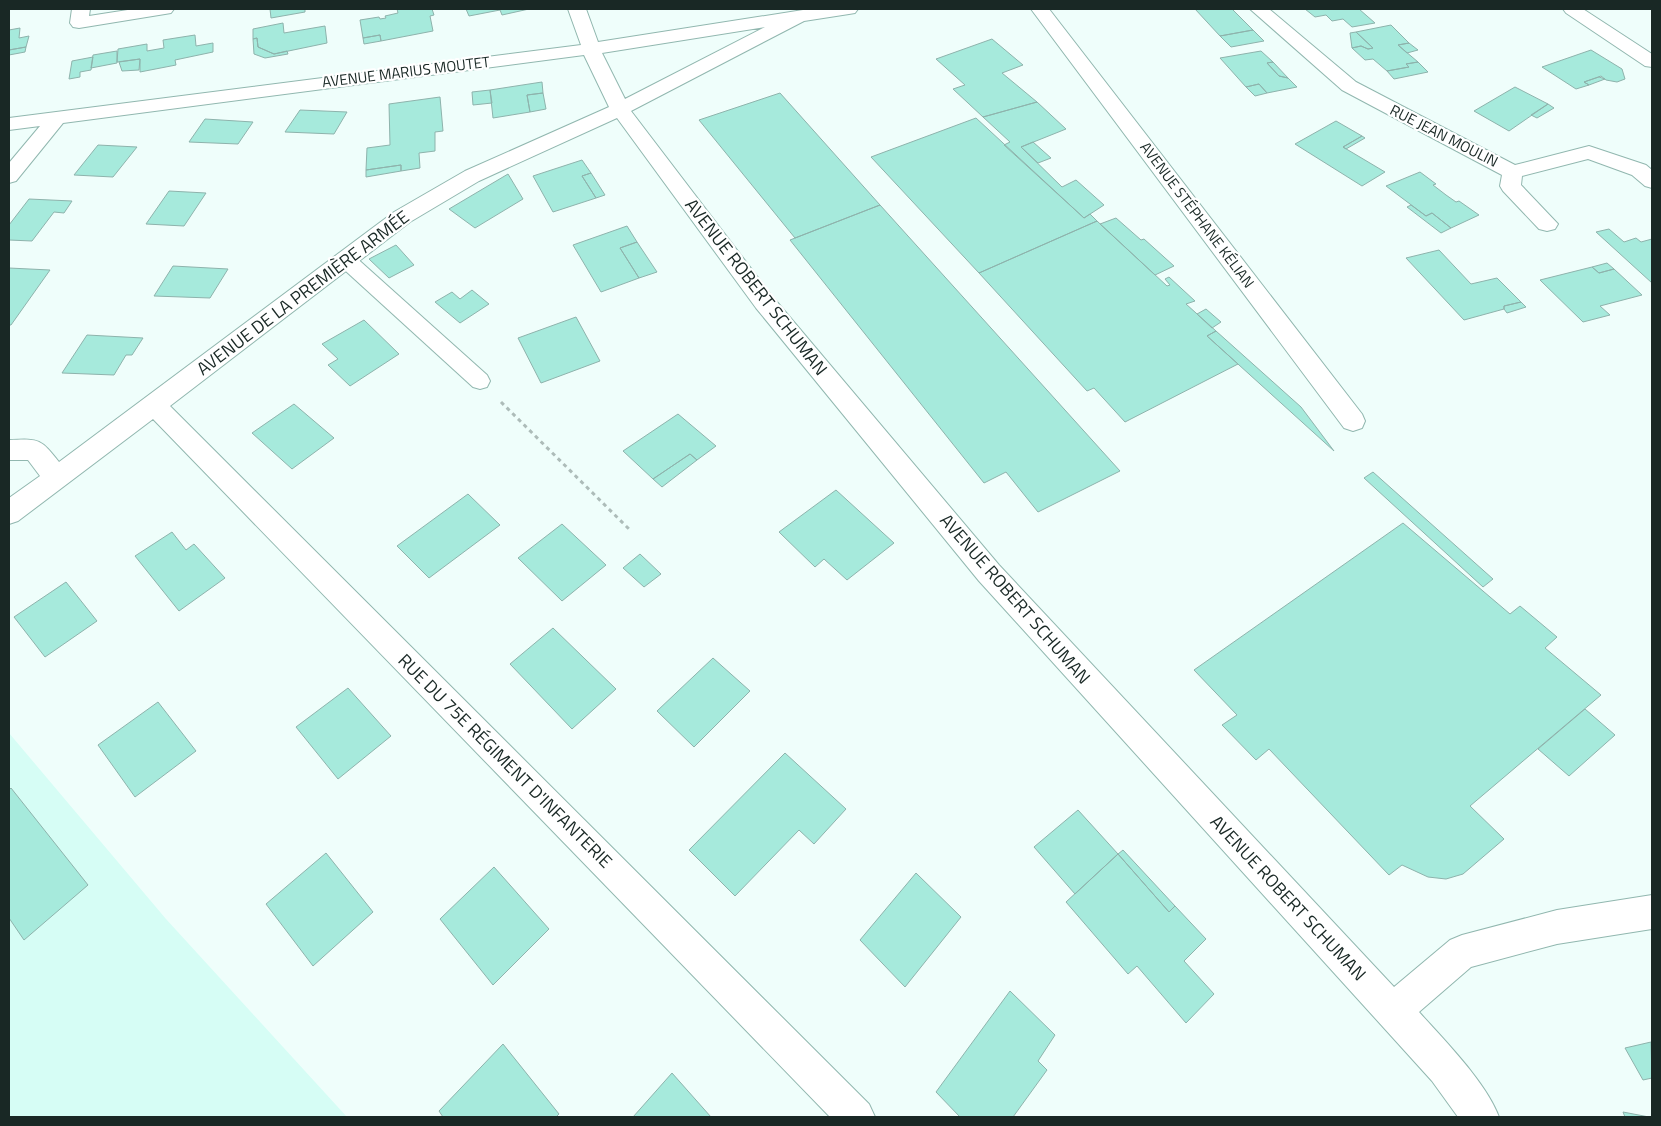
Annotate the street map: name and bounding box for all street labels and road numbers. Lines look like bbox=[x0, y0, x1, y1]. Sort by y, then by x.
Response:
street label: AVENUE MARIUS MOUTET bbox=[321, 50, 491, 93]
street label: RUE JEAN MOULIN bbox=[1386, 98, 1502, 173]
street label: AVENUE STÉPHANE KÉLIAN bbox=[1135, 137, 1260, 293]
street label: AVENUE ROBERT SCHUMAN bbox=[679, 192, 834, 381]
street label: AVENUE DE LA PREMIÈRE ARMÉE bbox=[191, 203, 415, 382]
street label: AVENUE ROBERT SCHUMAN bbox=[934, 508, 1097, 690]
street label: RUE DU 75E RÉGIMENT D'INFANTERIE bbox=[392, 647, 619, 874]
street label: AVENUE ROBERT SCHUMAN bbox=[1204, 809, 1373, 987]

